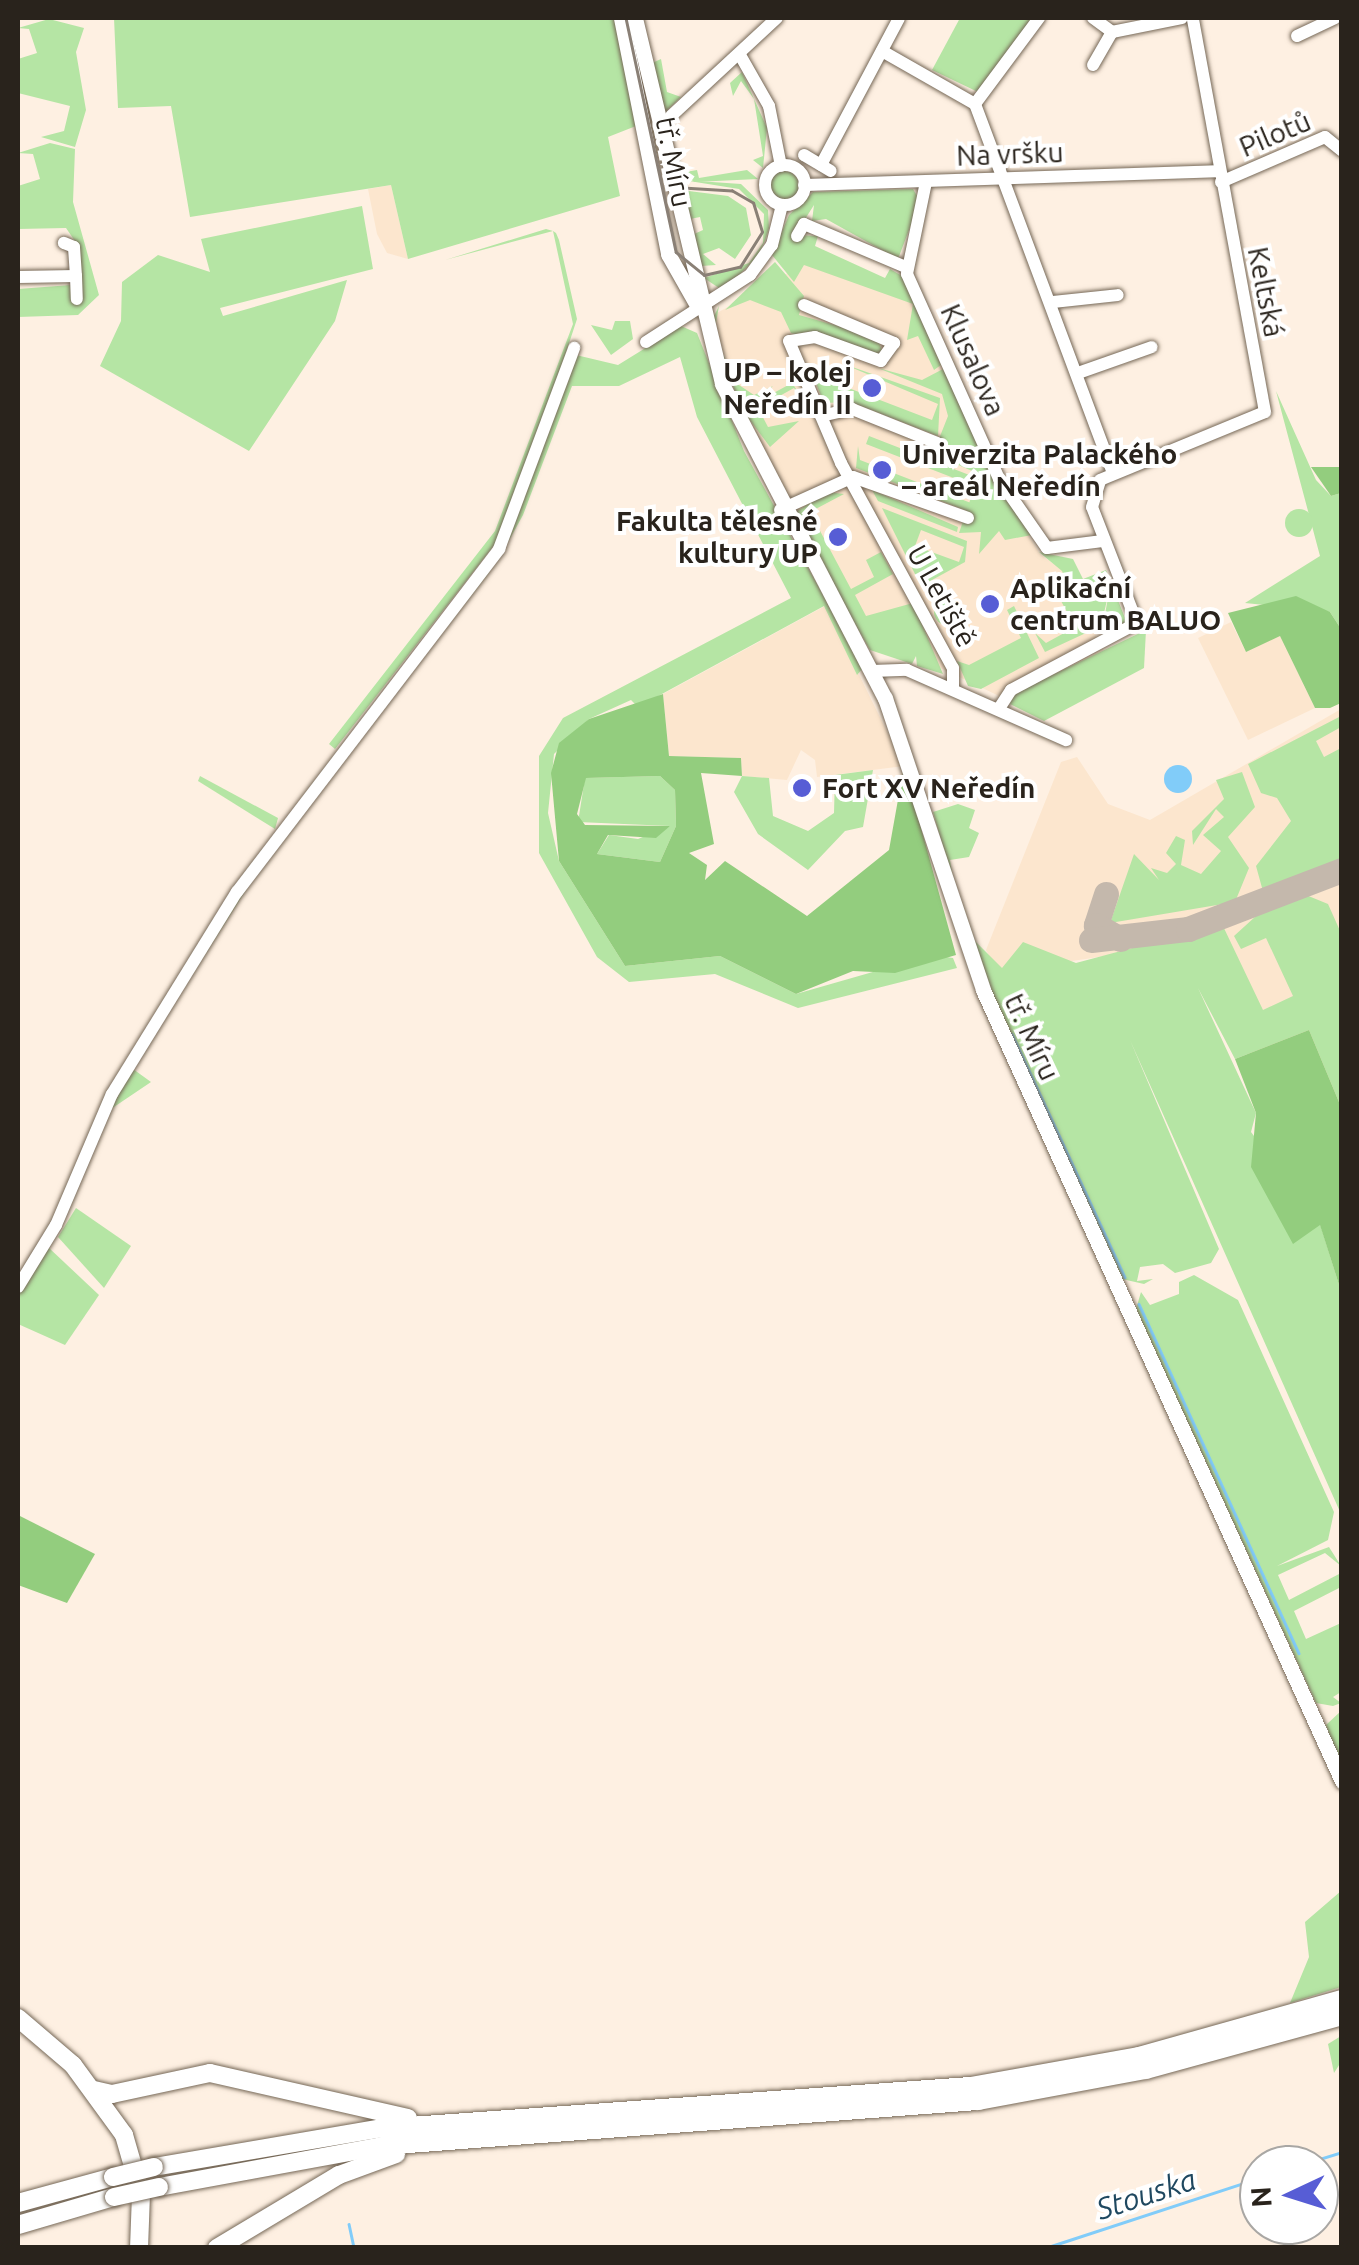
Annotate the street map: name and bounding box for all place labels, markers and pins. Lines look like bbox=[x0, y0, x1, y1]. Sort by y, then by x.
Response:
place label: UP – kolej Neředín II bbox=[723, 355, 852, 421]
marker: UP – kolej Neředín II bbox=[861, 377, 883, 399]
place label: Univerzita Palackého – areál Neředín bbox=[902, 437, 1177, 503]
marker: Univerzita Palackého – areál Neředín bbox=[871, 459, 893, 481]
place label: Fakulta tělesné kultury UP bbox=[616, 504, 818, 570]
marker: Fakulta tělesné kultury UP bbox=[827, 526, 849, 548]
place label: Aplikační centrum BALUO bbox=[1010, 571, 1221, 637]
marker: Aplikační centrum BALUO bbox=[979, 593, 1001, 615]
place label: Fort XV Neředín bbox=[822, 771, 1035, 805]
marker: Fort XV Neředín bbox=[791, 777, 813, 799]

